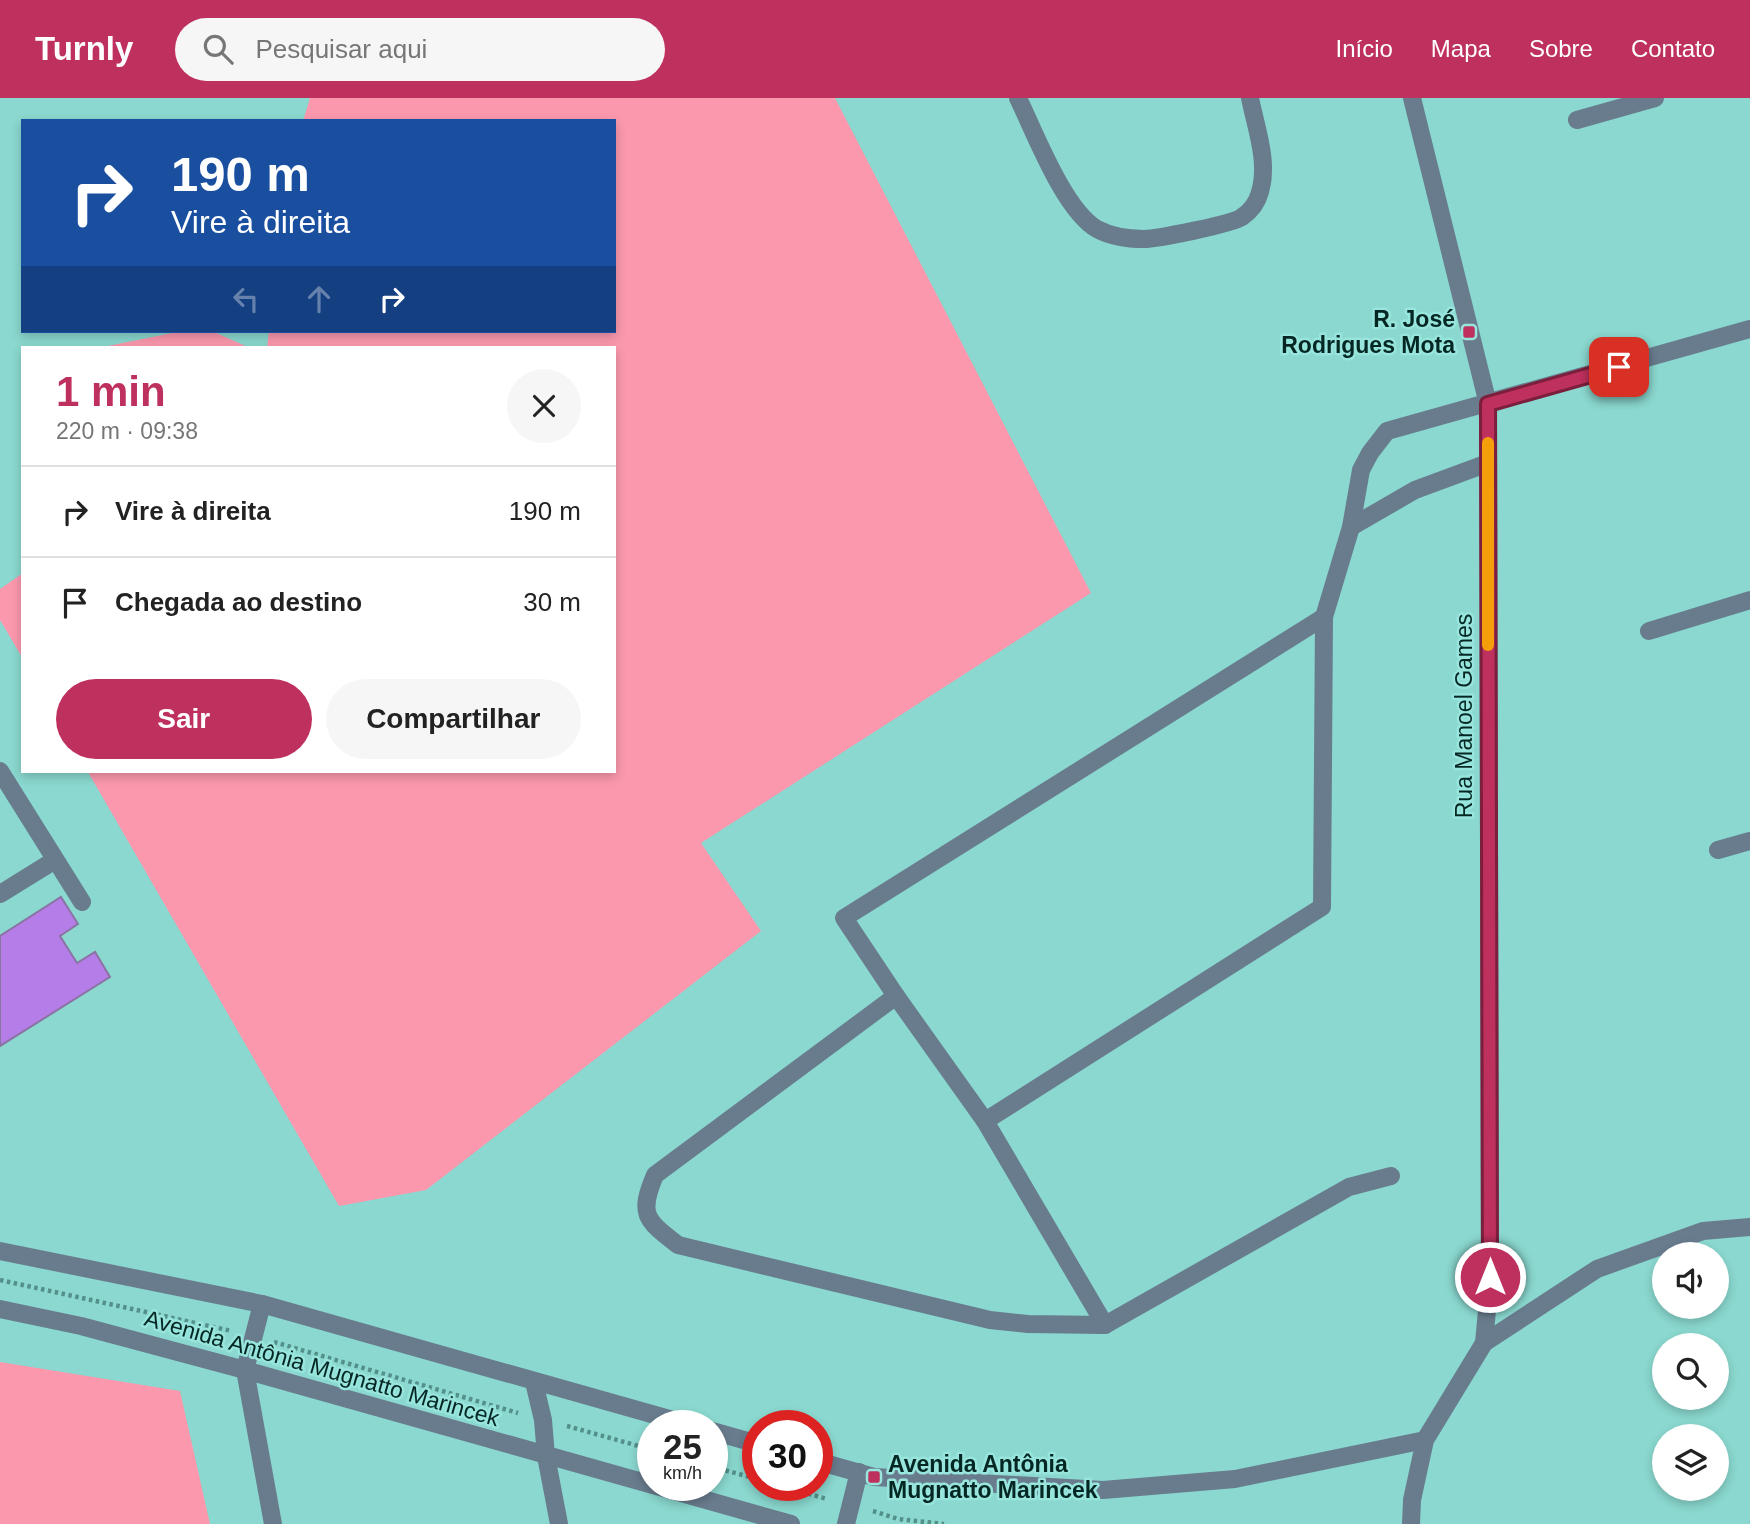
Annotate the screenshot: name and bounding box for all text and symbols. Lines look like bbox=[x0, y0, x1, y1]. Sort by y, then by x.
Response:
search box bbox=[175, 18, 665, 81]
text: Turnly bbox=[35, 30, 133, 67]
icon: search bbox=[199, 30, 237, 68]
text: Pesquisar aqui bbox=[255, 34, 427, 64]
text: Início bbox=[1335, 35, 1393, 62]
text: Mapa bbox=[1431, 35, 1491, 62]
text: Sobre bbox=[1529, 35, 1593, 62]
text: Contato bbox=[1631, 35, 1715, 62]
icon: right bbox=[56, 147, 147, 238]
text: 190 m bbox=[171, 147, 310, 201]
text: Vire à direita bbox=[171, 204, 350, 240]
icon: left bbox=[227, 280, 265, 318]
icon: ahead bbox=[300, 280, 338, 318]
icon: right bbox=[373, 280, 411, 318]
place label: R. José Rodrigues Mota bbox=[1281, 306, 1455, 358]
marker: R. José Rodrigues Mota bbox=[1461, 324, 1477, 340]
pin bbox=[1589, 337, 1649, 397]
icon: arrive bbox=[1600, 348, 1638, 386]
text: 1 min bbox=[56, 368, 166, 415]
button: close bbox=[507, 369, 581, 443]
text: 220 m · 09:38 bbox=[56, 418, 198, 444]
icon: right bbox=[56, 493, 94, 531]
text: Vire à direita bbox=[115, 496, 271, 526]
text: 190 m bbox=[509, 496, 581, 526]
icon: arrive bbox=[56, 584, 94, 622]
text: Chegada ao destino bbox=[115, 587, 362, 617]
text: 30 m bbox=[523, 587, 581, 617]
street label: Rua Manoel Games bbox=[1451, 614, 1477, 818]
button: Sair bbox=[56, 679, 312, 759]
button: Compartilhar bbox=[326, 679, 581, 759]
position arrow bbox=[1453, 1240, 1527, 1314]
map controls bbox=[1652, 1242, 1729, 1501]
button: sound bbox=[1652, 1242, 1729, 1319]
street label: Avenida Antônia Mugnatto Marincek bbox=[142, 1305, 503, 1431]
button: search bbox=[1652, 1333, 1729, 1410]
speed limit sign: 30 bbox=[742, 1410, 833, 1501]
button: layers bbox=[1652, 1424, 1729, 1501]
text: 25 bbox=[663, 1427, 702, 1466]
place label: Avenida Antônia Mugnatto Marincek bbox=[888, 1451, 1098, 1503]
text: km/h bbox=[663, 1463, 702, 1483]
marker: Avenida Antônia Mugnatto Marincek bbox=[866, 1469, 882, 1485]

